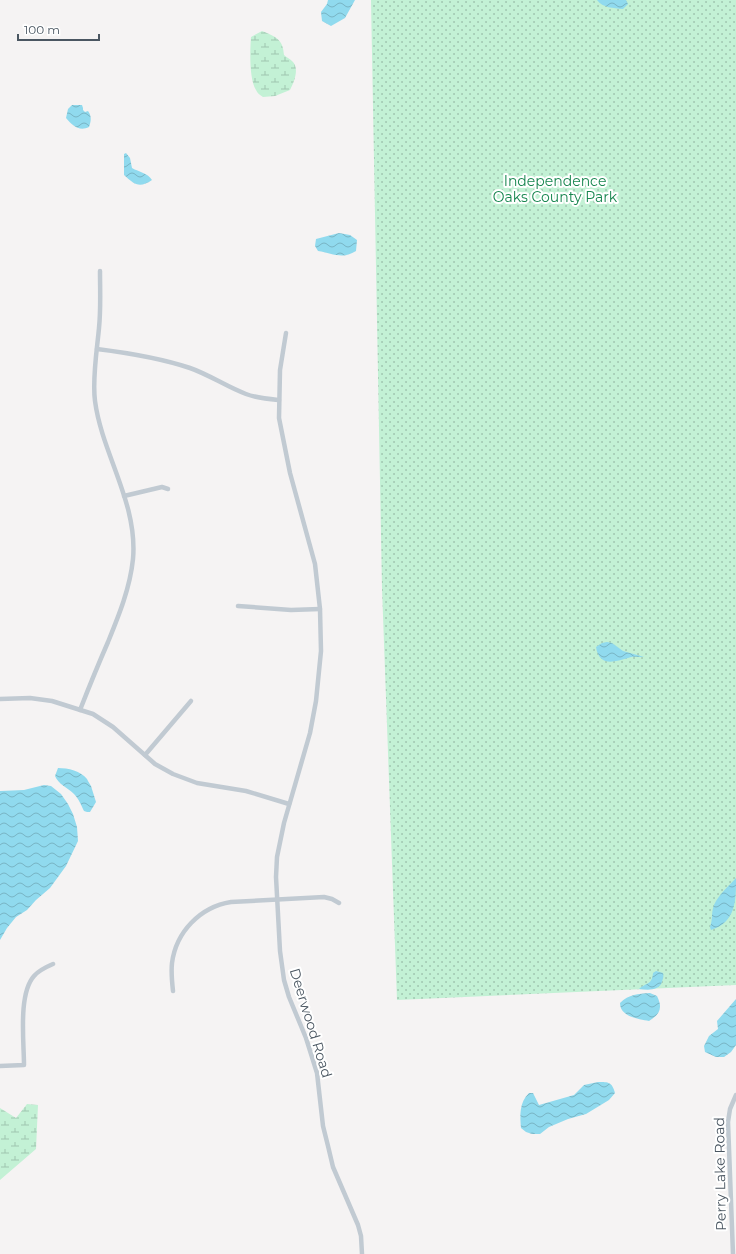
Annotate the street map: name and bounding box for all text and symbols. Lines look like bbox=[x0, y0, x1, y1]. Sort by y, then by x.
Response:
scale bar bbox=[18, 16, 99, 42]
text: 100 m bbox=[24, 22, 60, 37]
park label: Independence Oaks County Park bbox=[493, 172, 618, 206]
street label: Deerwood Road bbox=[286, 966, 336, 1080]
street label: Perry Lake Road bbox=[710, 1117, 730, 1231]

